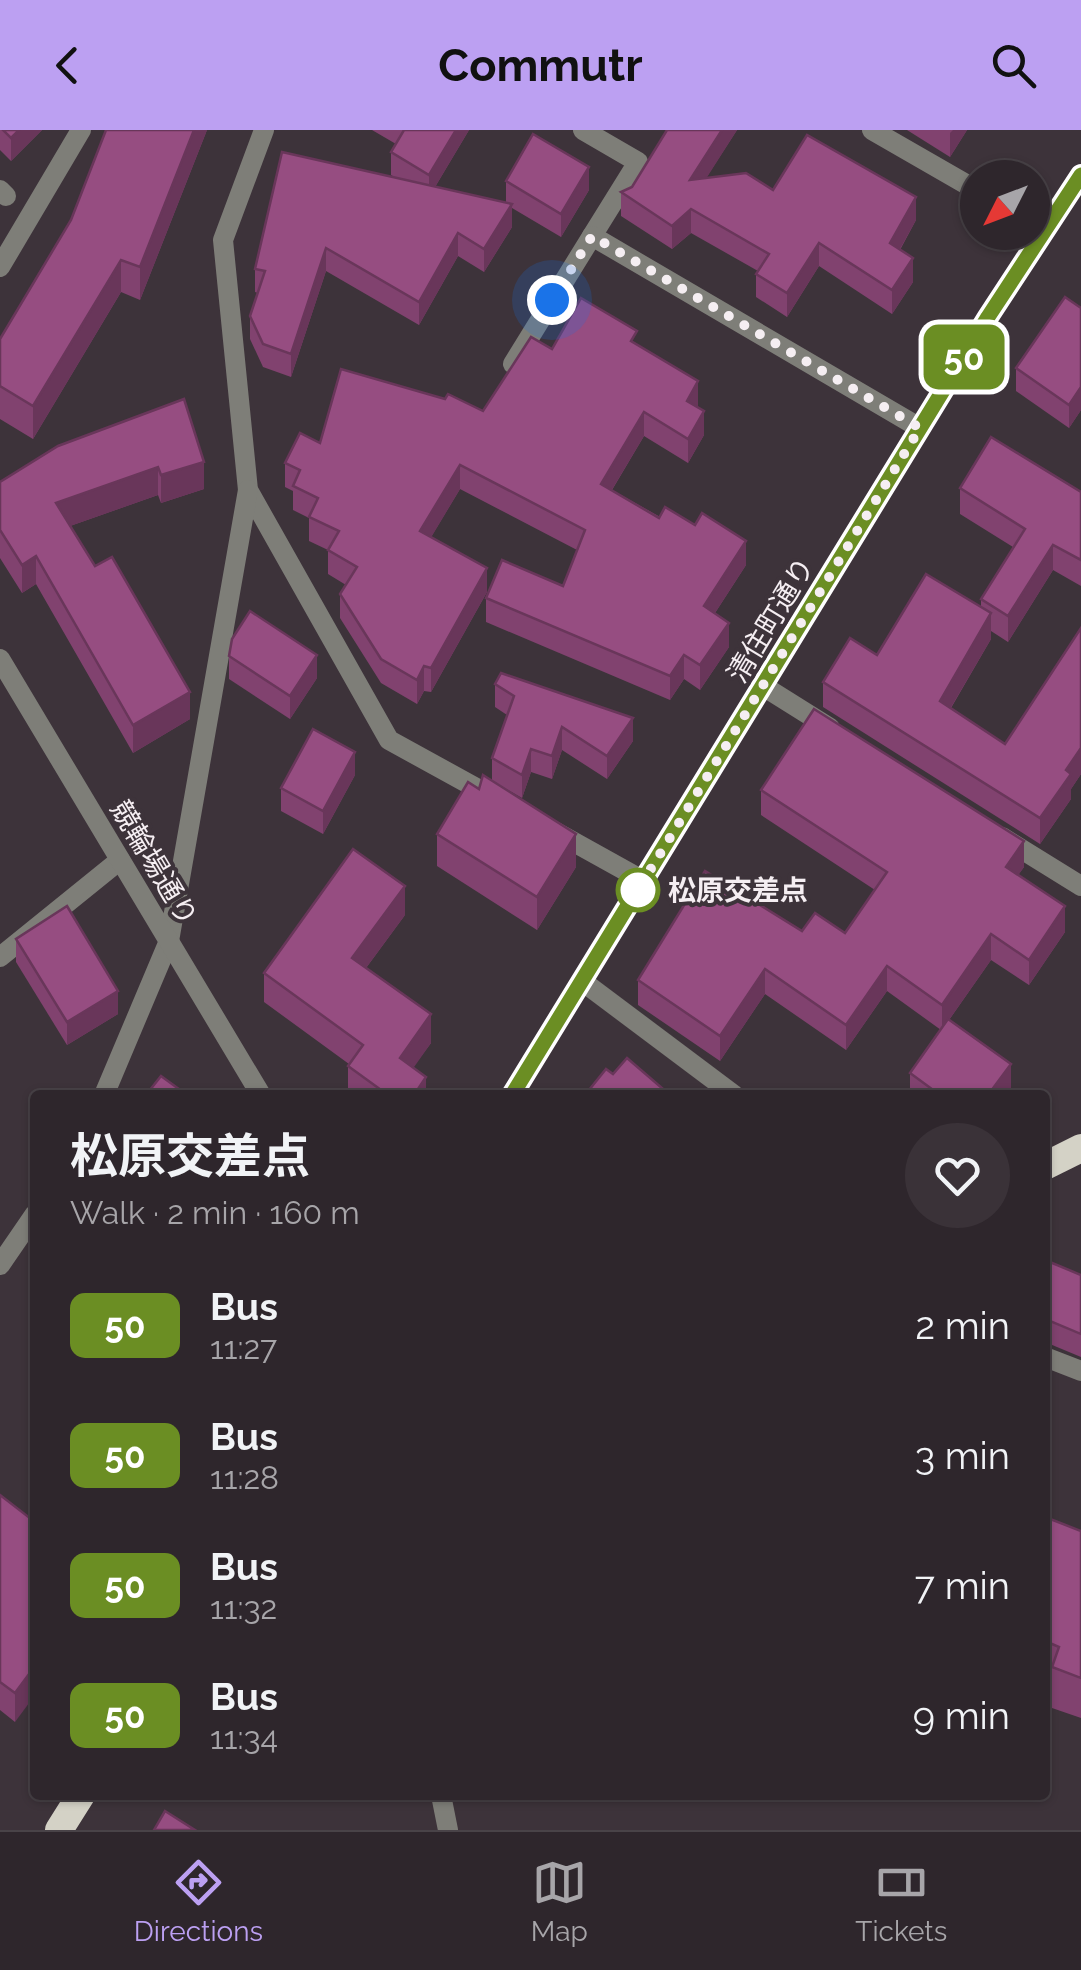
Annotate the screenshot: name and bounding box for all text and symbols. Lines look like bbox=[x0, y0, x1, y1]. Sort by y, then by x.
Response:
icon: back bbox=[40, 38, 95, 93]
icon: search bbox=[986, 38, 1041, 93]
text: Commutr bbox=[438, 39, 643, 92]
north arrow bbox=[960, 160, 1050, 250]
map controls bbox=[960, 160, 1050, 250]
your location bbox=[527, 275, 577, 325]
line badge: 50 bbox=[919, 324, 1009, 390]
text: 50 bbox=[944, 337, 984, 378]
street label: 清住町通り bbox=[721, 551, 821, 689]
street label: 競輪場通り bbox=[104, 794, 204, 932]
marker: 松原交差点 bbox=[617, 869, 659, 911]
place label: 松原交差点 bbox=[668, 874, 808, 907]
button: heart bbox=[905, 1123, 1010, 1228]
text: 松原交差点 bbox=[70, 1128, 310, 1184]
text: Walk · 2 min · 160 m bbox=[70, 1194, 360, 1231]
text: Bus bbox=[210, 1284, 278, 1329]
text: 2 min bbox=[915, 1303, 1010, 1348]
text: 50 bbox=[105, 1305, 145, 1346]
text: 11:27 bbox=[210, 1329, 277, 1366]
text: Bus bbox=[210, 1414, 278, 1459]
text: 3 min bbox=[915, 1433, 1010, 1478]
text: 50 bbox=[105, 1435, 145, 1476]
text: 11:28 bbox=[210, 1459, 279, 1496]
text: Bus bbox=[210, 1544, 278, 1589]
text: 7 min bbox=[915, 1563, 1010, 1608]
text: 50 bbox=[105, 1565, 145, 1606]
text: 11:32 bbox=[210, 1589, 277, 1626]
text: Bus bbox=[210, 1674, 278, 1719]
text: 9 min bbox=[913, 1693, 1010, 1738]
text: 50 bbox=[105, 1695, 145, 1736]
text: 11:34 bbox=[210, 1719, 278, 1756]
tab: Directions bbox=[134, 1855, 263, 1948]
tab: Map bbox=[531, 1855, 588, 1948]
tab: Tickets bbox=[855, 1855, 947, 1948]

